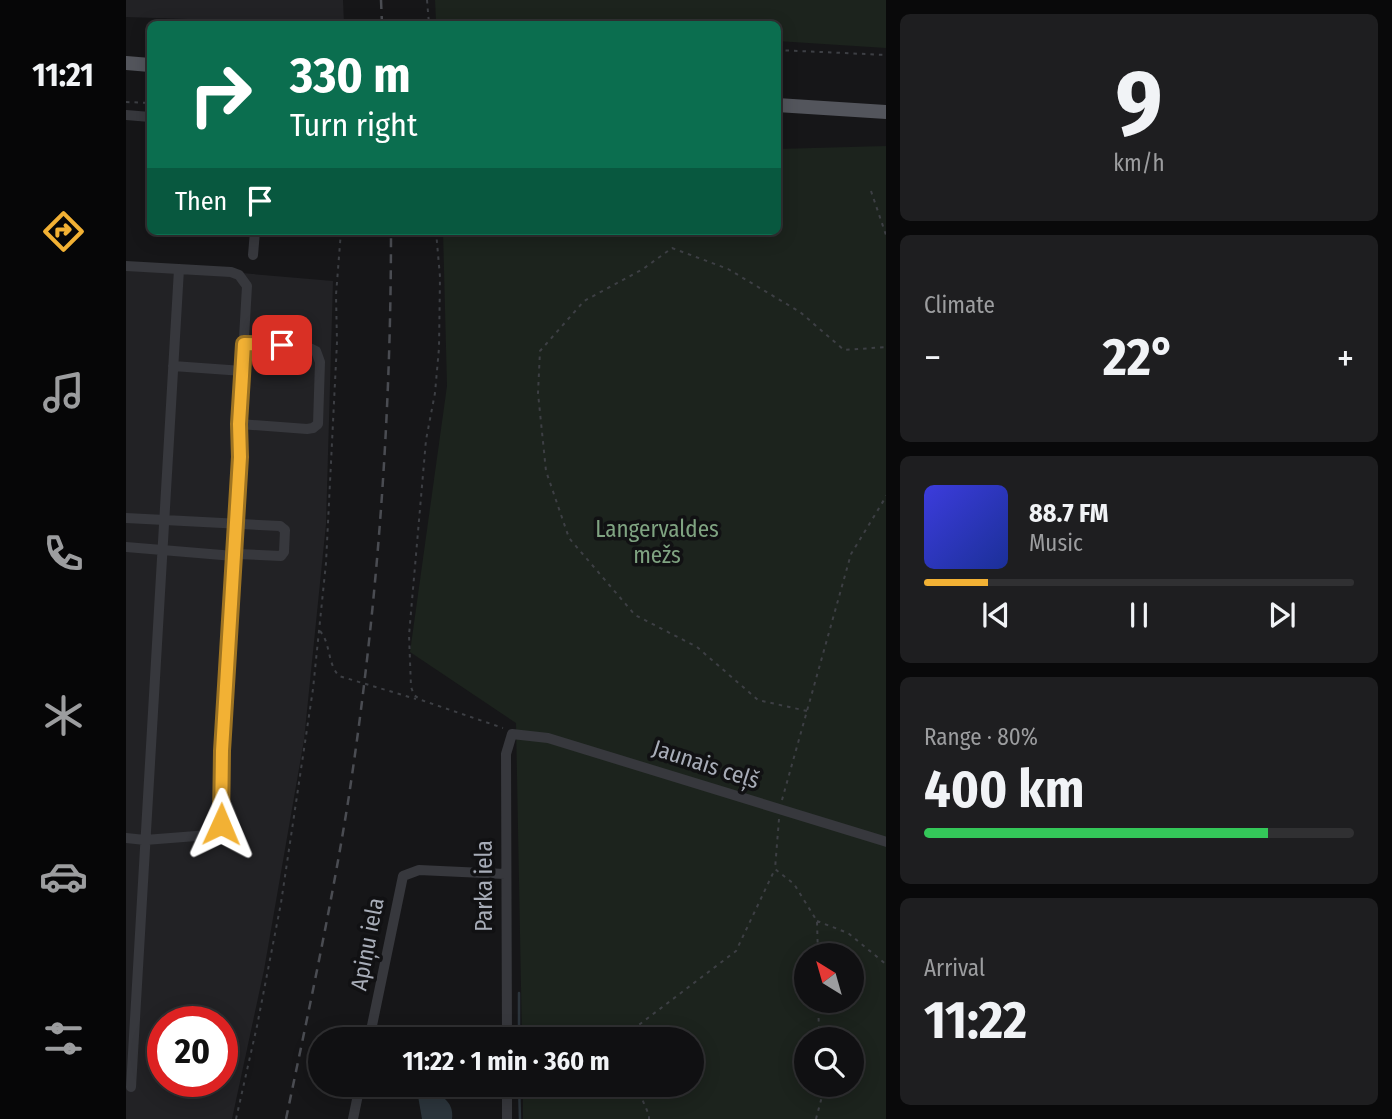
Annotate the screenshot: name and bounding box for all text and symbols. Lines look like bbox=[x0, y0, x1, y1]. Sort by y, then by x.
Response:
text: 330 m bbox=[290, 46, 411, 105]
icon: right bbox=[175, 49, 266, 140]
text: 9 bbox=[1115, 49, 1163, 158]
text: 11:21 bbox=[32, 56, 94, 94]
text: Turn right bbox=[290, 106, 417, 144]
text: km/h bbox=[1113, 149, 1165, 177]
icon: arrive bbox=[241, 182, 279, 220]
text: Then bbox=[175, 186, 227, 217]
icon: directions bbox=[39, 207, 88, 256]
text: Climate bbox=[924, 291, 995, 319]
pin bbox=[252, 315, 312, 375]
icon: arrive bbox=[263, 326, 301, 364]
text: 22° bbox=[1103, 326, 1175, 389]
text: − bbox=[924, 335, 941, 381]
text: + bbox=[1337, 335, 1354, 381]
icon: music bbox=[39, 368, 88, 417]
text: 88.7 FM bbox=[1029, 498, 1108, 529]
park label: Langervaldes mežs bbox=[595, 515, 719, 569]
icon: phone bbox=[39, 529, 88, 578]
text: Music bbox=[1029, 529, 1083, 557]
icon: previous bbox=[977, 596, 1015, 634]
icon: pause bbox=[1120, 596, 1158, 634]
icon: next bbox=[1263, 596, 1301, 634]
icon: climate bbox=[39, 691, 88, 740]
text: Range · 80% bbox=[924, 723, 1038, 751]
street label: Jaunais ceļš bbox=[649, 734, 763, 795]
text: 400 km bbox=[924, 758, 1084, 821]
position arrow bbox=[184, 787, 258, 861]
street label: Parka iela bbox=[470, 840, 498, 932]
icon: car bbox=[39, 852, 88, 901]
street label: Apiņu iela bbox=[344, 895, 392, 993]
north arrow bbox=[794, 943, 864, 1013]
map controls bbox=[794, 943, 864, 1097]
text: Arrival bbox=[924, 954, 985, 982]
text: 11:22 bbox=[924, 989, 1027, 1052]
speed limit sign: 20 bbox=[147, 1006, 238, 1097]
icon: filters bbox=[39, 1014, 88, 1063]
button: search bbox=[794, 1027, 864, 1097]
text: 11:22 · 1 min · 360 m bbox=[402, 1046, 610, 1077]

